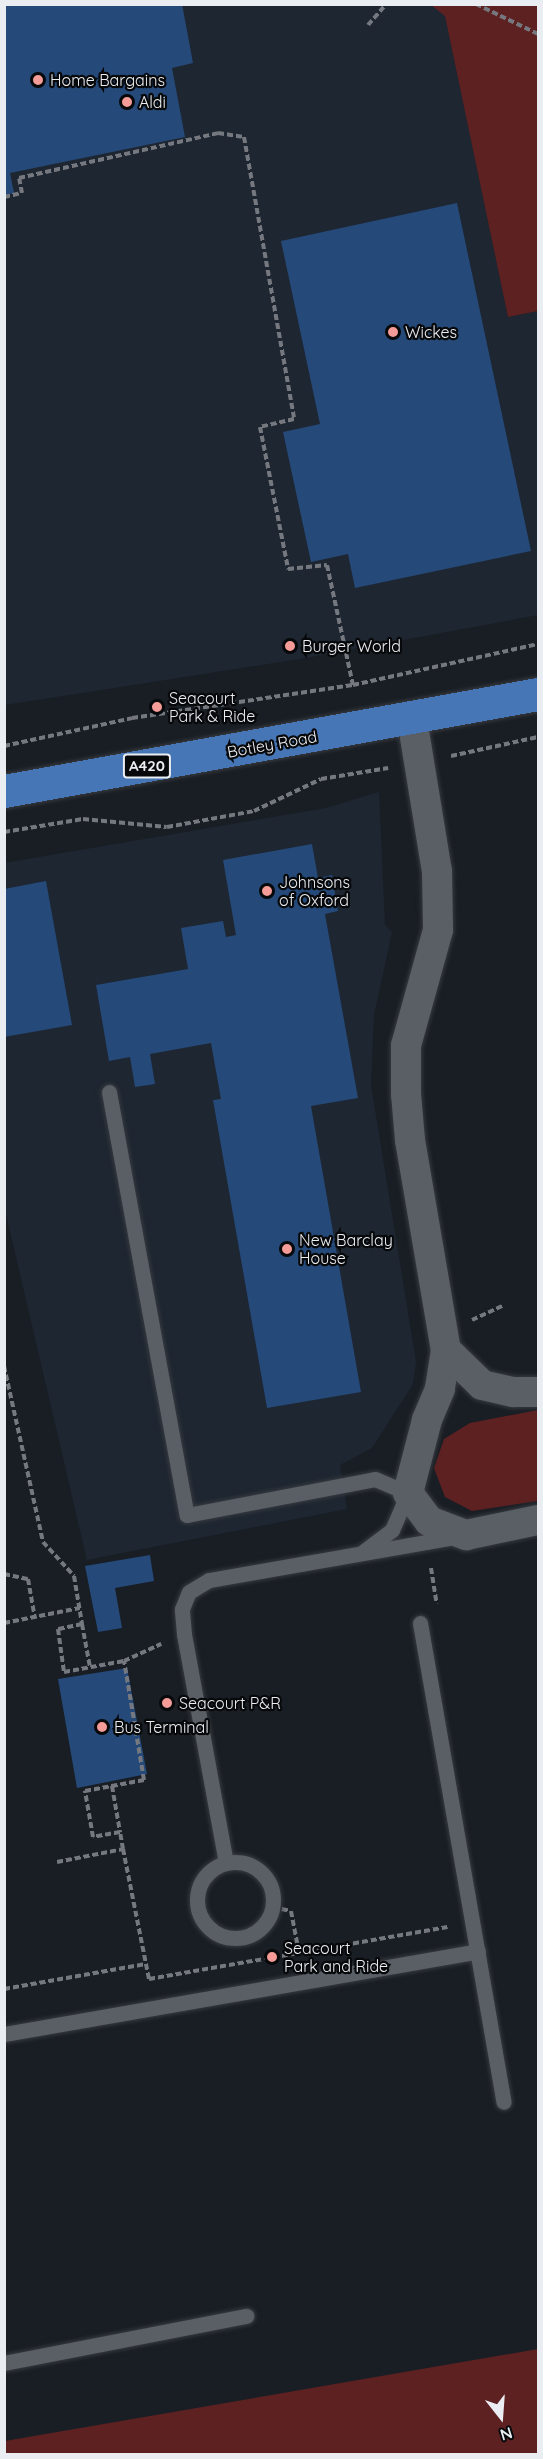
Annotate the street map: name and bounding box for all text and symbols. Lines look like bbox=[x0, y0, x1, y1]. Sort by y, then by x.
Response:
place label: Home Bargains bbox=[50, 70, 165, 90]
marker: Home Bargains bbox=[31, 73, 45, 87]
place label: Aldi bbox=[139, 92, 166, 112]
marker: Aldi bbox=[120, 95, 134, 109]
place label: Wickes bbox=[405, 322, 457, 342]
marker: Wickes bbox=[386, 325, 400, 339]
place label: Burger World bbox=[302, 636, 401, 656]
marker: Burger World bbox=[283, 639, 297, 653]
place label: Seacourt Park & Ride bbox=[169, 688, 255, 726]
marker: Seacourt Park & Ride bbox=[150, 700, 164, 714]
street label: Botley Road bbox=[225, 727, 319, 761]
road number: A420 bbox=[122, 754, 172, 778]
place label: Johnsons of Oxford bbox=[279, 872, 350, 910]
marker: Johnsons of Oxford bbox=[260, 884, 274, 898]
place label: New Barclay House bbox=[299, 1230, 393, 1268]
marker: New Barclay House bbox=[280, 1242, 294, 1256]
place label: Seacourt P&R bbox=[179, 1693, 281, 1713]
marker: Seacourt P&R bbox=[160, 1696, 174, 1710]
place label: Bus Terminal bbox=[114, 1717, 209, 1737]
marker: Bus Terminal bbox=[95, 1720, 109, 1734]
place label: Seacourt Park and Ride bbox=[284, 1938, 388, 1976]
marker: Seacourt Park and Ride bbox=[265, 1950, 279, 1964]
north arrow bbox=[471, 2387, 531, 2447]
text: N bbox=[498, 2423, 515, 2445]

